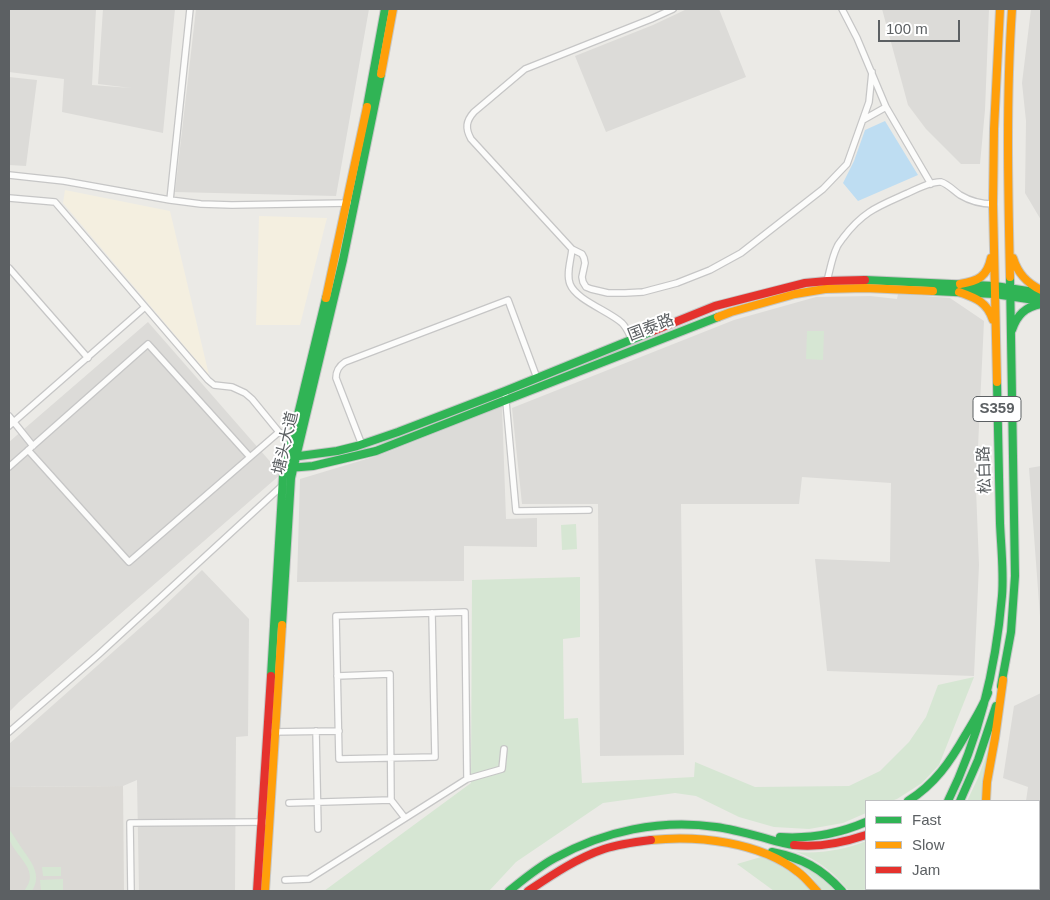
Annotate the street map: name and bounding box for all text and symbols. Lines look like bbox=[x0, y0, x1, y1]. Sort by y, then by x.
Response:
scale bar bbox=[880, 10, 962, 42]
text: 100 m bbox=[886, 20, 928, 37]
street label: 国泰路 bbox=[625, 310, 677, 346]
road number: S359 bbox=[973, 396, 1021, 422]
street label: 塘头大道 bbox=[269, 410, 303, 476]
street label: 松白路 bbox=[975, 446, 995, 494]
legend bbox=[865, 800, 1040, 890]
text: Fast bbox=[912, 811, 941, 828]
text: Slow bbox=[912, 836, 945, 853]
text: Jam bbox=[912, 861, 940, 878]

